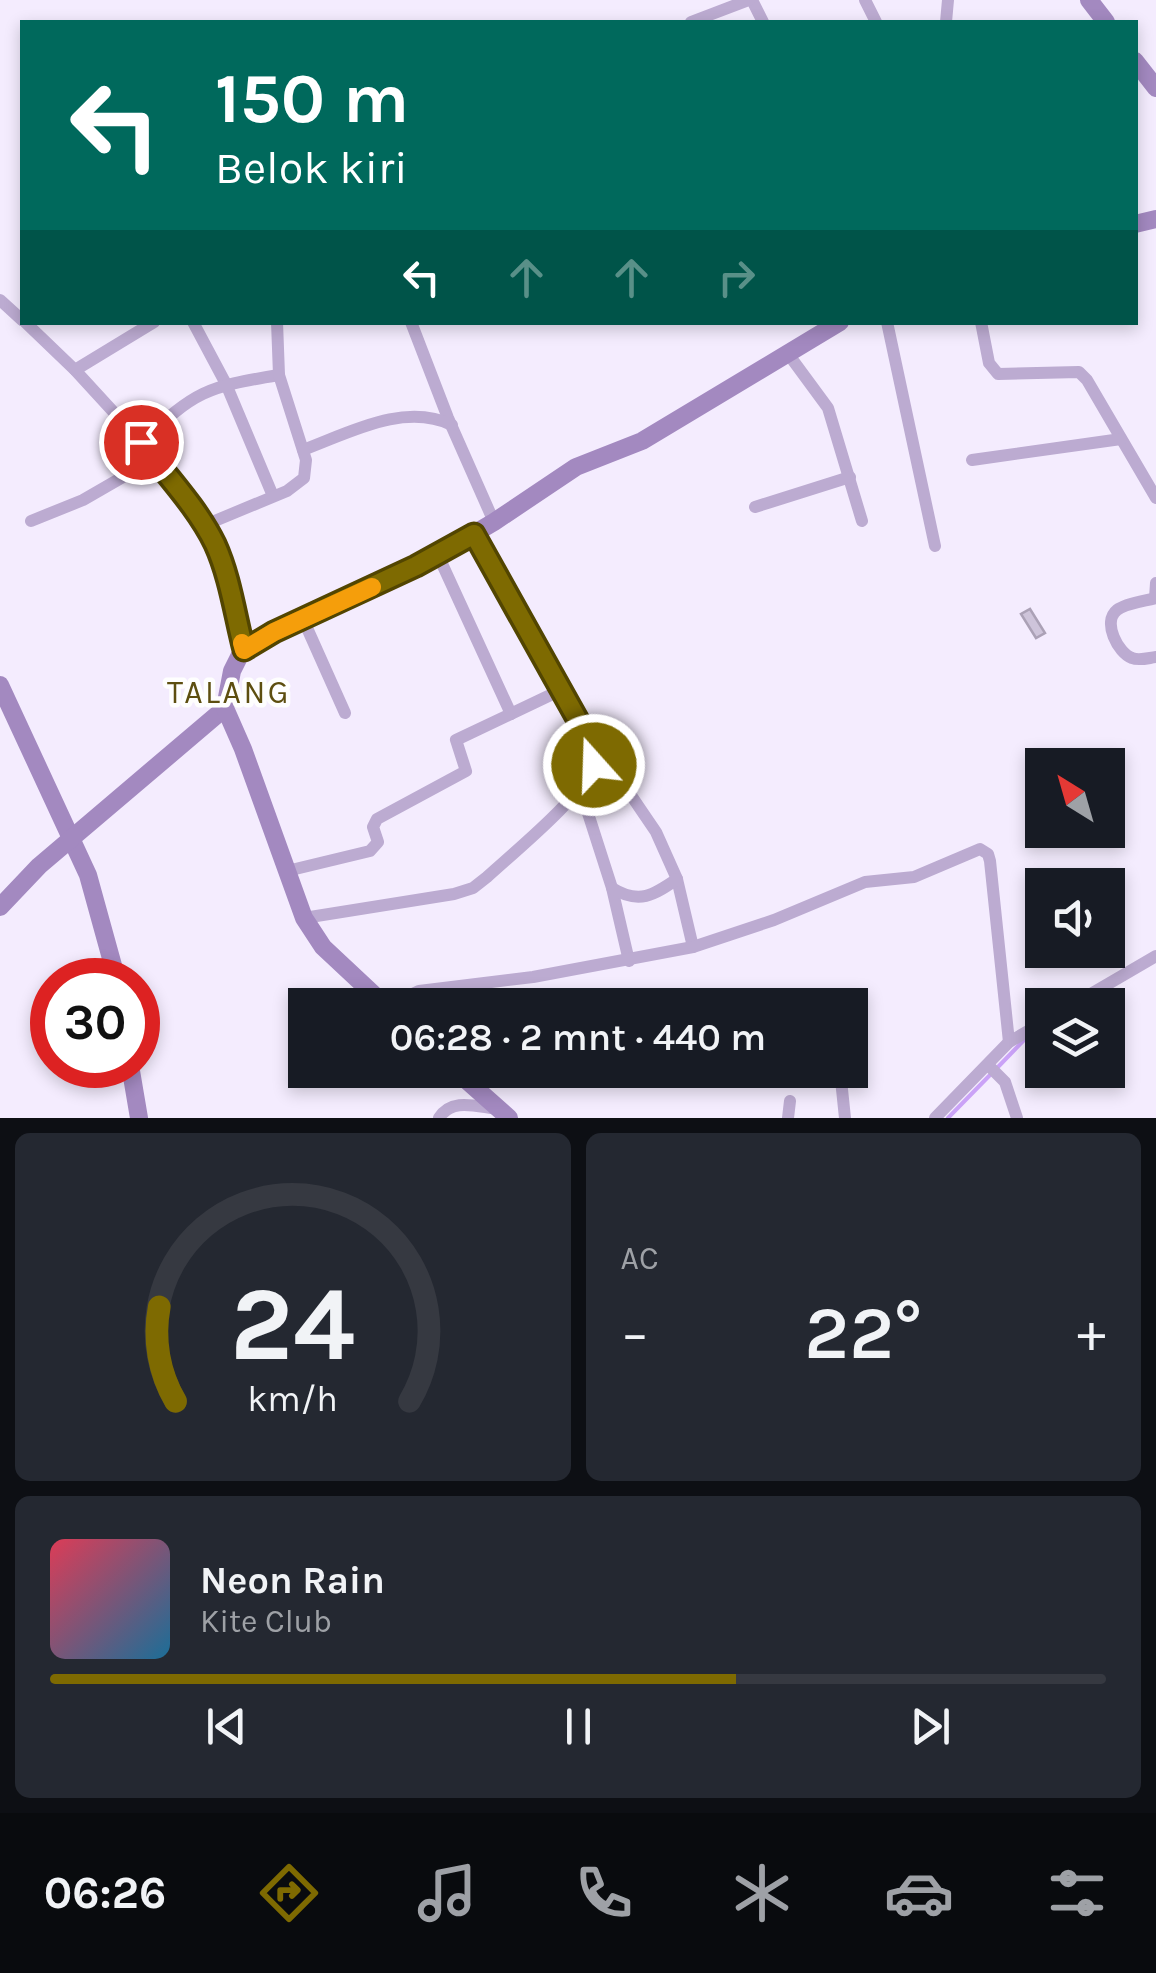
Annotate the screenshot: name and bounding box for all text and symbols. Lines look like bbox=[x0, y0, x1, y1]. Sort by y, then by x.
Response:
text: 150 m bbox=[215, 58, 409, 140]
icon: left bbox=[50, 60, 180, 190]
text: Belok kiri bbox=[215, 142, 408, 194]
icon: left bbox=[394, 250, 449, 305]
icon: ahead bbox=[499, 250, 554, 305]
icon: ahead bbox=[604, 250, 659, 305]
icon: right bbox=[709, 250, 764, 305]
pin bbox=[99, 400, 184, 485]
icon: arrive bbox=[114, 415, 169, 470]
district label: TALANG bbox=[167, 674, 291, 711]
position arrow bbox=[542, 713, 646, 817]
north arrow bbox=[1025, 748, 1125, 848]
map controls bbox=[1025, 748, 1125, 1088]
button: sound bbox=[1025, 868, 1125, 968]
speed limit sign: 30 bbox=[30, 958, 160, 1088]
button: layers bbox=[1025, 988, 1125, 1088]
text: 06:28 · 2 mnt · 440 m bbox=[390, 1015, 766, 1060]
text: AC bbox=[621, 1240, 659, 1277]
text: 24 bbox=[230, 1264, 355, 1385]
text: 22° bbox=[804, 1289, 922, 1377]
text: − bbox=[621, 1301, 649, 1365]
text: + bbox=[1077, 1301, 1106, 1365]
text: km/h bbox=[247, 1378, 338, 1420]
text: Neon Rain bbox=[200, 1558, 385, 1603]
text: Kite Club bbox=[200, 1603, 332, 1640]
icon: previous bbox=[199, 1699, 254, 1754]
icon: pause bbox=[551, 1699, 606, 1754]
icon: next bbox=[903, 1699, 958, 1754]
icon: directions bbox=[254, 1858, 324, 1928]
icon: music bbox=[412, 1858, 482, 1928]
icon: phone bbox=[569, 1858, 639, 1928]
icon: climate bbox=[727, 1858, 797, 1928]
icon: car bbox=[884, 1858, 954, 1928]
icon: filters bbox=[1042, 1858, 1112, 1928]
text: 06:26 bbox=[44, 1867, 166, 1919]

